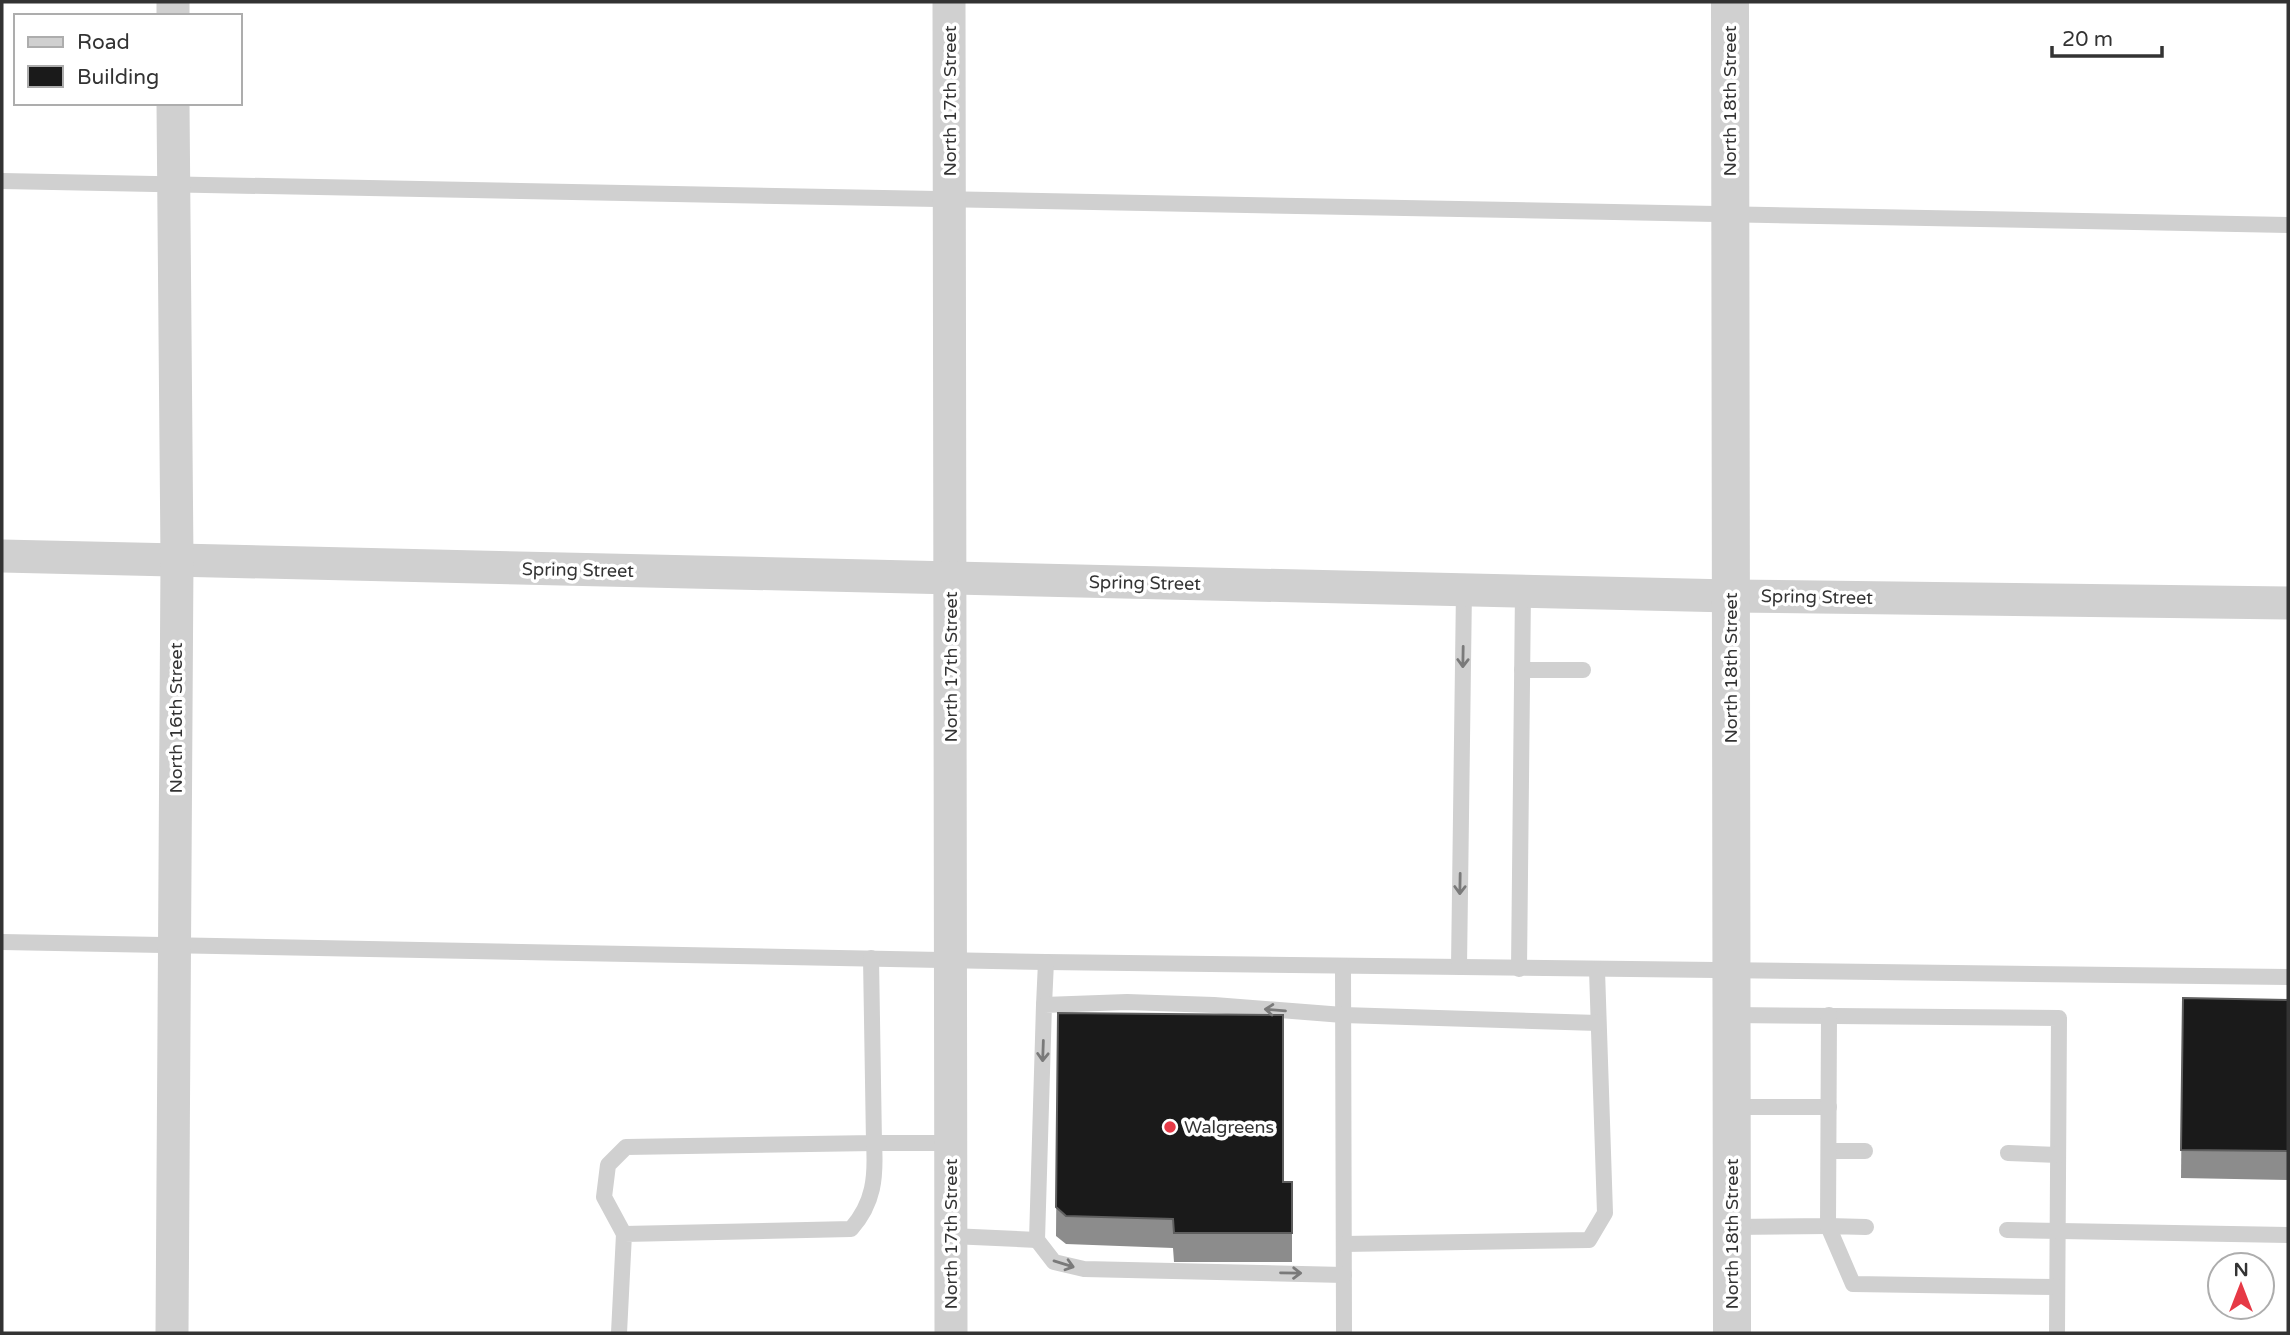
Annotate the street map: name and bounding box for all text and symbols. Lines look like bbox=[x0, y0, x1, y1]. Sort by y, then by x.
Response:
legend bbox=[14, 14, 242, 105]
scale bar bbox=[2052, 14, 2162, 58]
street label: North 17th Street bbox=[939, 25, 961, 177]
street label: North 18th Street bbox=[1719, 25, 1741, 177]
text: 20 m bbox=[2062, 27, 2113, 52]
text: Road bbox=[77, 30, 130, 55]
text: Building bbox=[77, 65, 159, 90]
street label: Spring Street bbox=[522, 558, 634, 582]
street label: Spring Street bbox=[1089, 571, 1201, 595]
street label: Spring Street bbox=[1761, 585, 1873, 609]
street label: North 17th Street bbox=[940, 591, 962, 743]
street label: North 18th Street bbox=[1720, 592, 1742, 744]
street label: North 16th Street bbox=[165, 642, 187, 794]
one-way arrow bbox=[1456, 645, 1470, 668]
one-way arrow bbox=[1453, 873, 1467, 896]
one-way arrow bbox=[1265, 1003, 1287, 1016]
one-way arrow bbox=[1037, 1039, 1050, 1062]
place label: Walgreens bbox=[1184, 1116, 1274, 1138]
marker: Walgreens bbox=[1162, 1119, 1178, 1135]
street label: North 17th Street bbox=[940, 1158, 962, 1310]
street label: North 18th Street bbox=[1721, 1158, 1743, 1310]
north arrow bbox=[2206, 1251, 2276, 1321]
one-way arrow bbox=[1053, 1258, 1075, 1271]
text: N bbox=[2233, 1259, 2249, 1281]
one-way arrow bbox=[1279, 1267, 1302, 1280]

